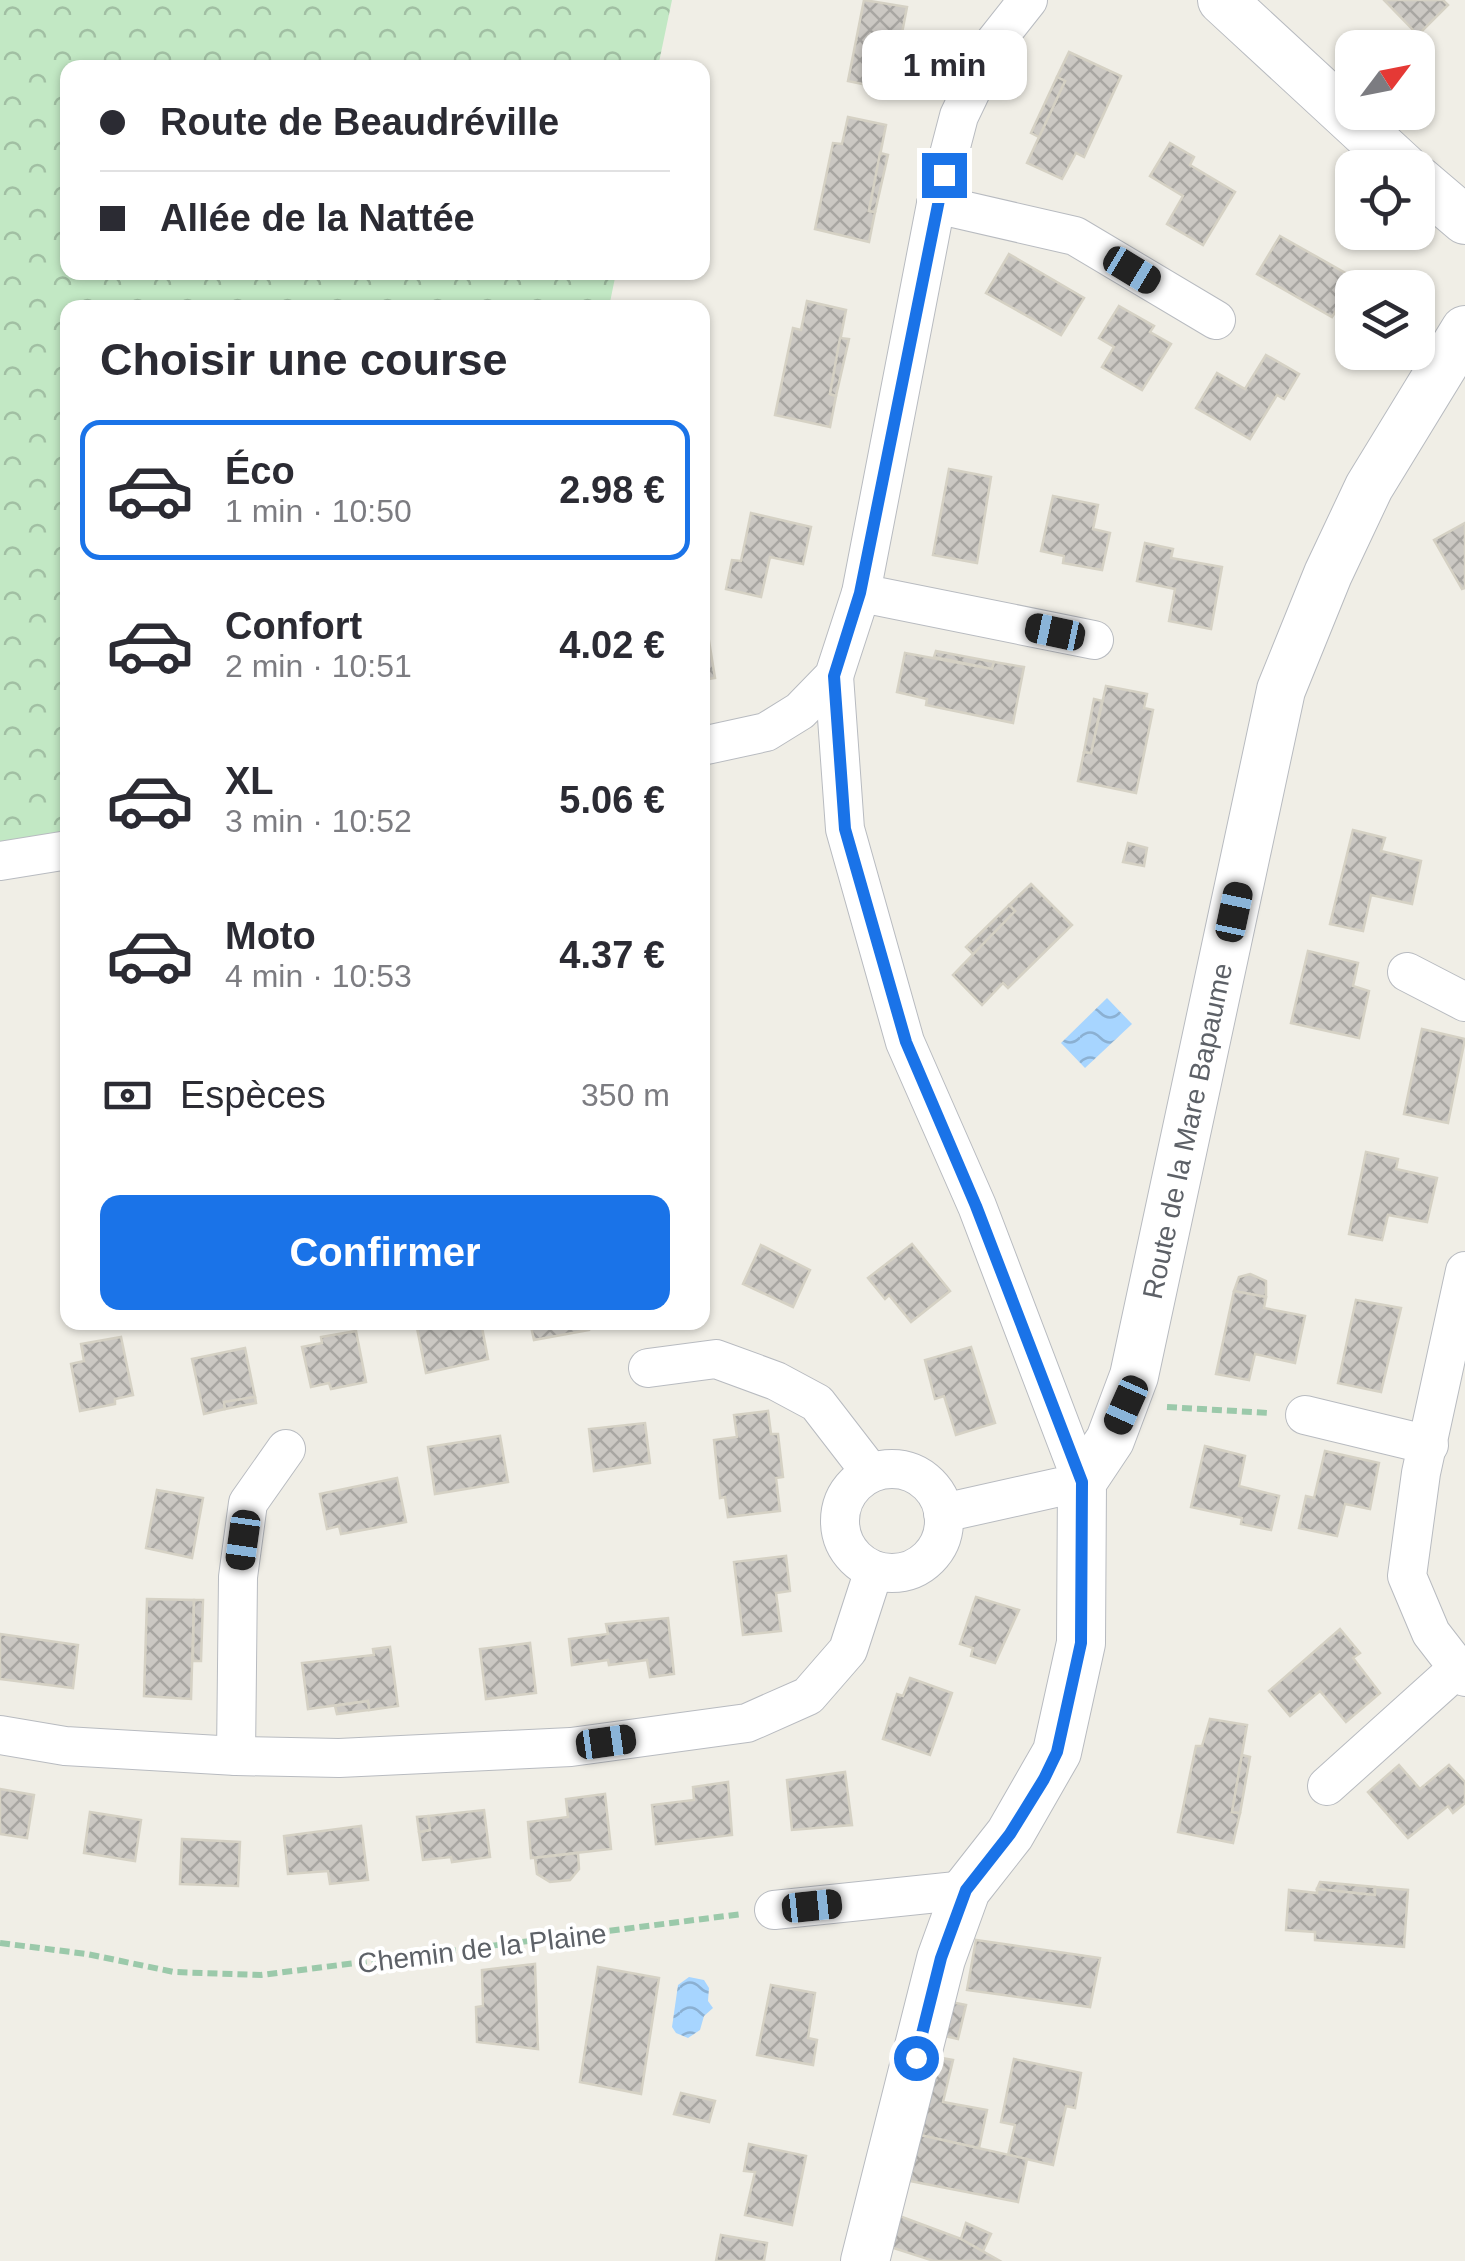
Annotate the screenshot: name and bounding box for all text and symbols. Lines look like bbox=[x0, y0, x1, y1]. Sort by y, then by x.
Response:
callout: 1 min bbox=[862, 30, 1026, 100]
north arrow bbox=[1335, 30, 1435, 130]
map controls bbox=[1335, 30, 1435, 370]
text: 1 min bbox=[903, 47, 986, 83]
text: Route de Beaudréville bbox=[160, 101, 559, 143]
button: locate bbox=[1335, 150, 1435, 250]
route end bbox=[922, 153, 967, 198]
text: Allée de la Nattée bbox=[160, 197, 475, 239]
car bbox=[1099, 242, 1165, 298]
button: layers bbox=[1335, 270, 1435, 370]
text: Choisir une course bbox=[100, 334, 508, 385]
icon: car bbox=[105, 445, 195, 535]
text: Éco bbox=[225, 450, 295, 492]
text: 2.98 € bbox=[559, 469, 665, 511]
text: 1 min · 10:50 bbox=[225, 493, 412, 529]
icon: car bbox=[105, 600, 195, 690]
text: Confort bbox=[225, 605, 362, 647]
car bbox=[1023, 611, 1087, 653]
text: 4.02 € bbox=[559, 624, 665, 666]
text: 2 min · 10:51 bbox=[225, 648, 412, 684]
icon: car bbox=[105, 755, 195, 845]
text: XL bbox=[225, 760, 274, 802]
text: 5.06 € bbox=[559, 779, 665, 821]
text: 3 min · 10:52 bbox=[225, 803, 412, 839]
car bbox=[1213, 880, 1255, 944]
icon: car bbox=[105, 910, 195, 1000]
text: Moto bbox=[225, 915, 316, 957]
text: 4.37 € bbox=[559, 934, 665, 976]
text: 4 min · 10:53 bbox=[225, 958, 412, 994]
street label: Route de la Mare Bapaume bbox=[1137, 960, 1238, 1302]
icon: cash bbox=[100, 1068, 155, 1123]
text: Espèces bbox=[180, 1074, 326, 1116]
text: 350 m bbox=[581, 1077, 670, 1113]
button: Confirmer bbox=[100, 1195, 670, 1310]
car bbox=[1100, 1371, 1152, 1439]
car bbox=[224, 1508, 262, 1572]
car bbox=[574, 1723, 638, 1761]
car bbox=[781, 1888, 843, 1924]
street label: Chemin de la Plaine bbox=[356, 1918, 608, 1979]
route start bbox=[894, 2036, 939, 2081]

